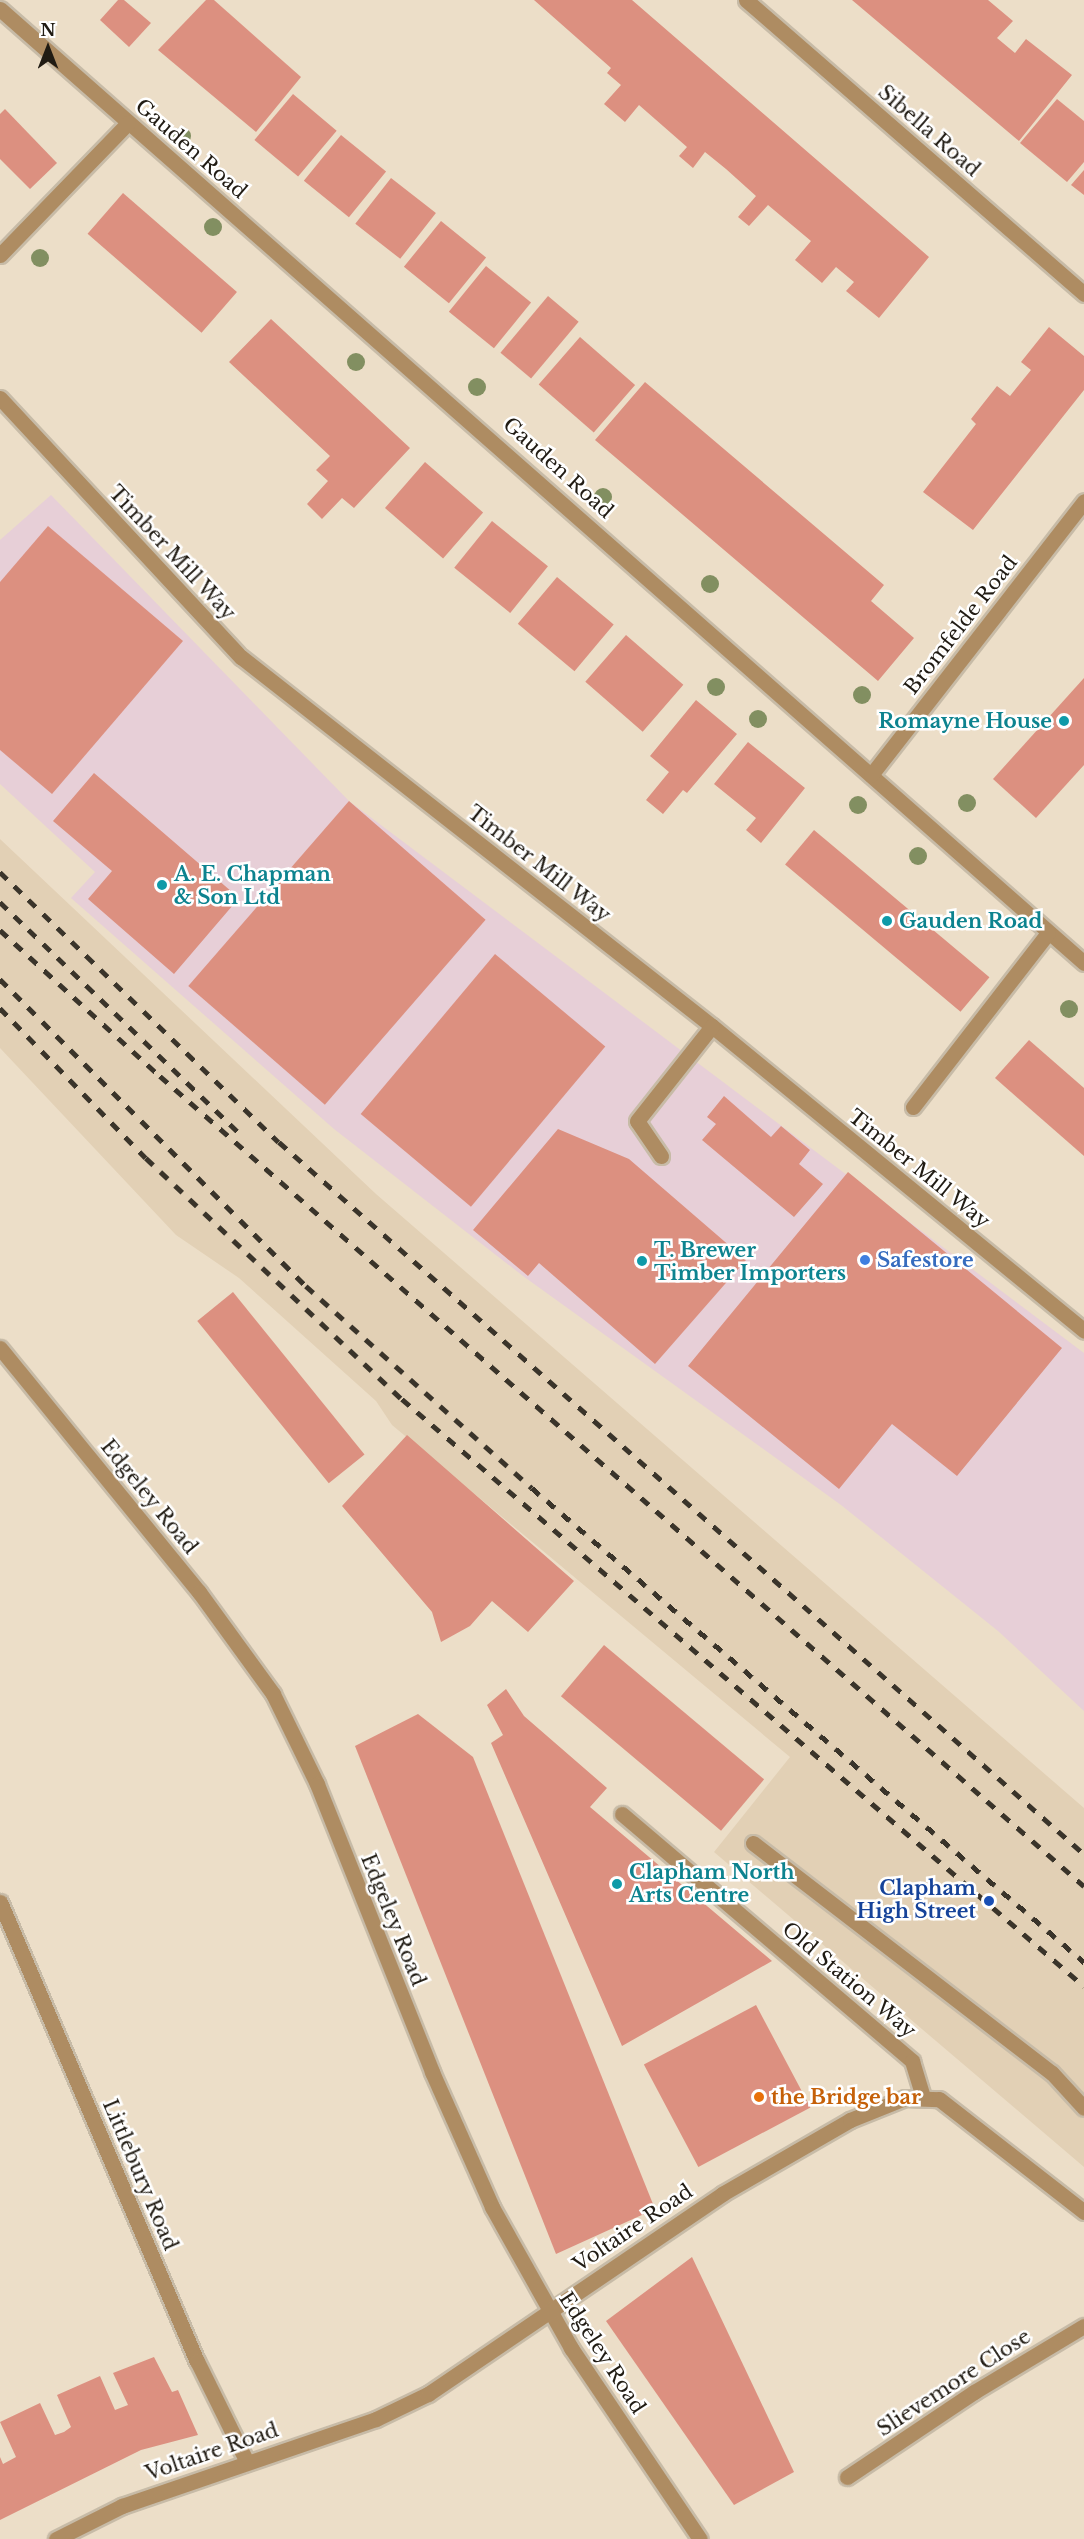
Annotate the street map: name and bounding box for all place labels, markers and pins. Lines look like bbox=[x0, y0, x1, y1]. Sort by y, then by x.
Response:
place label: Romayne House bbox=[878, 709, 1052, 733]
marker: Romayne House bbox=[1057, 714, 1071, 728]
place label: A. E. Chapman & Son Ltd bbox=[174, 862, 331, 909]
marker: A. E. Chapman & Son Ltd bbox=[155, 878, 169, 892]
place label: Gauden Road bbox=[899, 909, 1042, 933]
marker: Gauden Road bbox=[880, 914, 894, 928]
place label: T. Brewer Timber Importers bbox=[654, 1238, 847, 1285]
place label: Safestore bbox=[877, 1248, 974, 1272]
marker: Safestore bbox=[858, 1253, 872, 1267]
marker: T. Brewer Timber Importers bbox=[635, 1254, 649, 1268]
place label: Clapham North Arts Centre bbox=[629, 1860, 795, 1907]
marker: Clapham North Arts Centre bbox=[610, 1877, 624, 1891]
place label: Clapham High Street bbox=[856, 1877, 976, 1924]
marker: Clapham High Street bbox=[980, 1892, 998, 1910]
place label: the Bridge bar bbox=[771, 2085, 921, 2109]
marker: the Bridge bar bbox=[752, 2090, 766, 2104]

